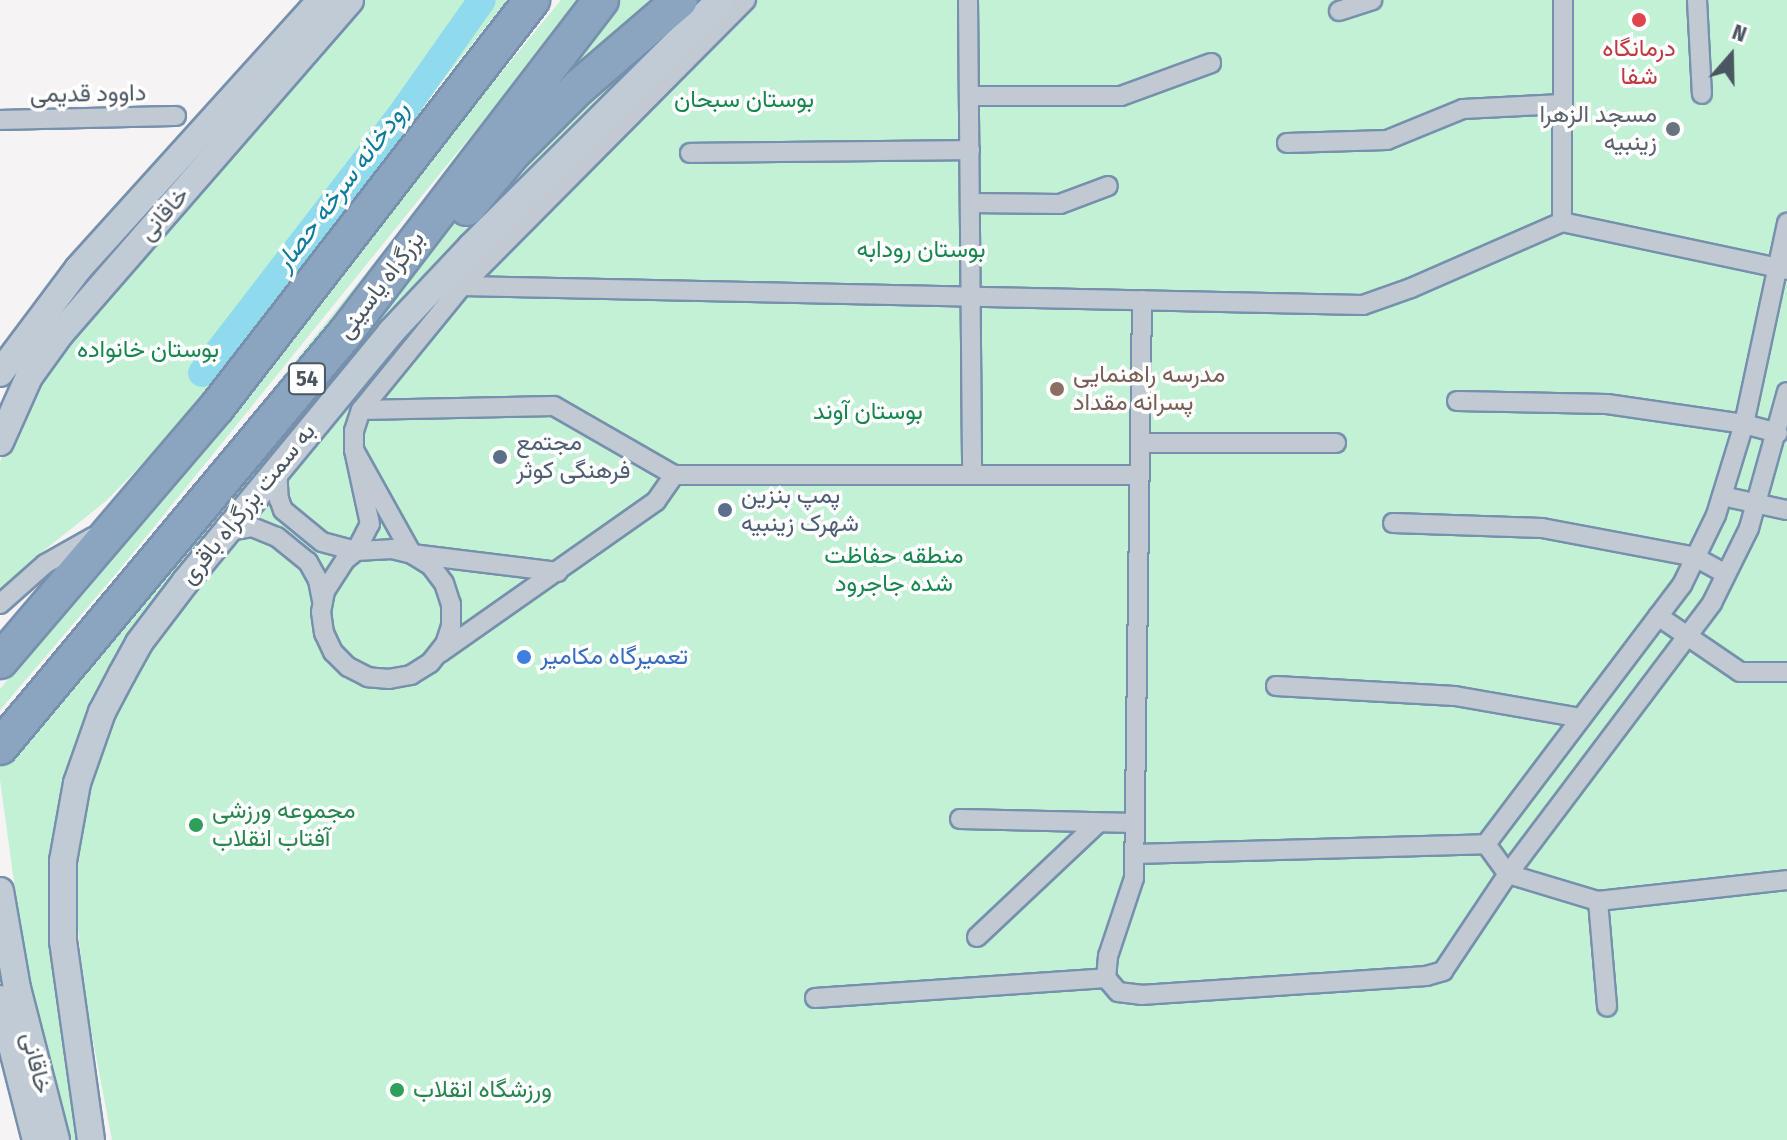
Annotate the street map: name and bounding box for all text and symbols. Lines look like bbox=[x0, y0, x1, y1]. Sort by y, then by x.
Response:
marker: درمانگاه شفا bbox=[1628, 9, 1650, 31]
north arrow bbox=[1691, 16, 1771, 96]
text: N bbox=[1729, 18, 1750, 48]
place label: درمانگاه شفا bbox=[1602, 35, 1676, 91]
street label: داوود قدیمی bbox=[30, 79, 146, 109]
park label: بوستان سبحان bbox=[674, 86, 814, 114]
water label: رودخانه سرخه حصار bbox=[268, 95, 416, 277]
place label: مسجد الزهرا زینبیه bbox=[1539, 101, 1657, 157]
marker: مسجد الزهرا زینبیه bbox=[1664, 120, 1682, 138]
street label: خاقانی bbox=[133, 181, 195, 247]
street label: بزرگراه یاسینی bbox=[331, 225, 431, 345]
park label: بوستان رودابه bbox=[856, 236, 986, 264]
park label: بوستان خانواده bbox=[77, 336, 219, 364]
road number: 54 bbox=[287, 361, 327, 397]
place label: مدرسه راهنمایی پسرانه مقداد bbox=[1073, 361, 1225, 417]
marker: مدرسه راهنمایی پسرانه مقداد bbox=[1048, 380, 1066, 398]
park label: بوستان آوند bbox=[813, 398, 923, 426]
street label: به سمت بزرگراه باقری bbox=[174, 418, 322, 590]
place label: مجتمع فرهنگی کوثر bbox=[516, 429, 631, 485]
marker: مجتمع فرهنگی کوثر bbox=[491, 448, 509, 466]
place label: پمپ بنزین شهرک زینبیه bbox=[741, 482, 859, 538]
marker: پمپ بنزین شهرک زینبیه bbox=[716, 501, 734, 519]
park label: منطقه حفاظت شده جاجرود bbox=[824, 542, 964, 598]
place label: تعمیرگاه مکامیر bbox=[540, 643, 688, 671]
marker: تعمیرگاه مکامیر bbox=[515, 648, 533, 666]
place label: مجموعه ورزشی آفتاب انقلاب bbox=[212, 797, 356, 853]
marker: مجموعه ورزشی آفتاب انقلاب bbox=[187, 816, 205, 834]
street label: خاقانی bbox=[15, 1029, 57, 1097]
place label: ورزشگاه انقلاب bbox=[413, 1076, 552, 1104]
marker: ورزشگاه انقلاب bbox=[388, 1081, 406, 1099]

